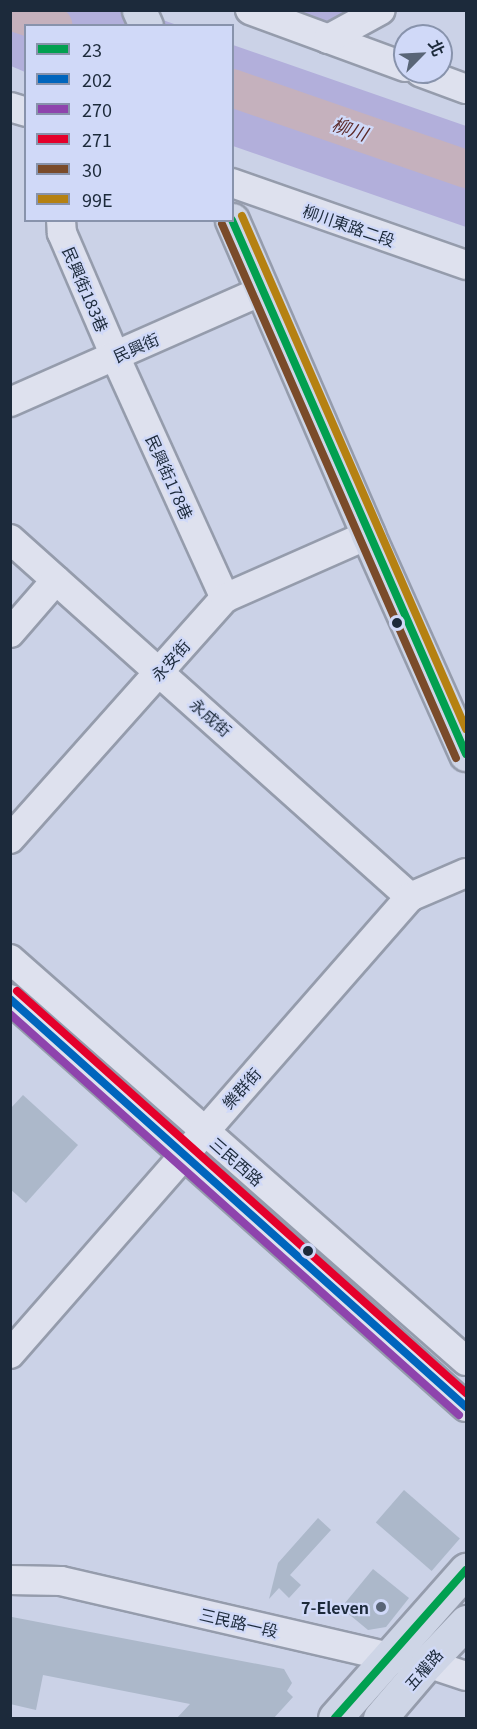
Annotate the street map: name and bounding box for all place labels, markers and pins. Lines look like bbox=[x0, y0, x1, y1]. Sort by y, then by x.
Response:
unlabelled marker bbox=[391, 617, 403, 629]
unlabelled marker bbox=[302, 1245, 314, 1257]
place label: 7-Eleven bbox=[301, 1597, 369, 1617]
marker: 7-Eleven bbox=[374, 1600, 388, 1614]

